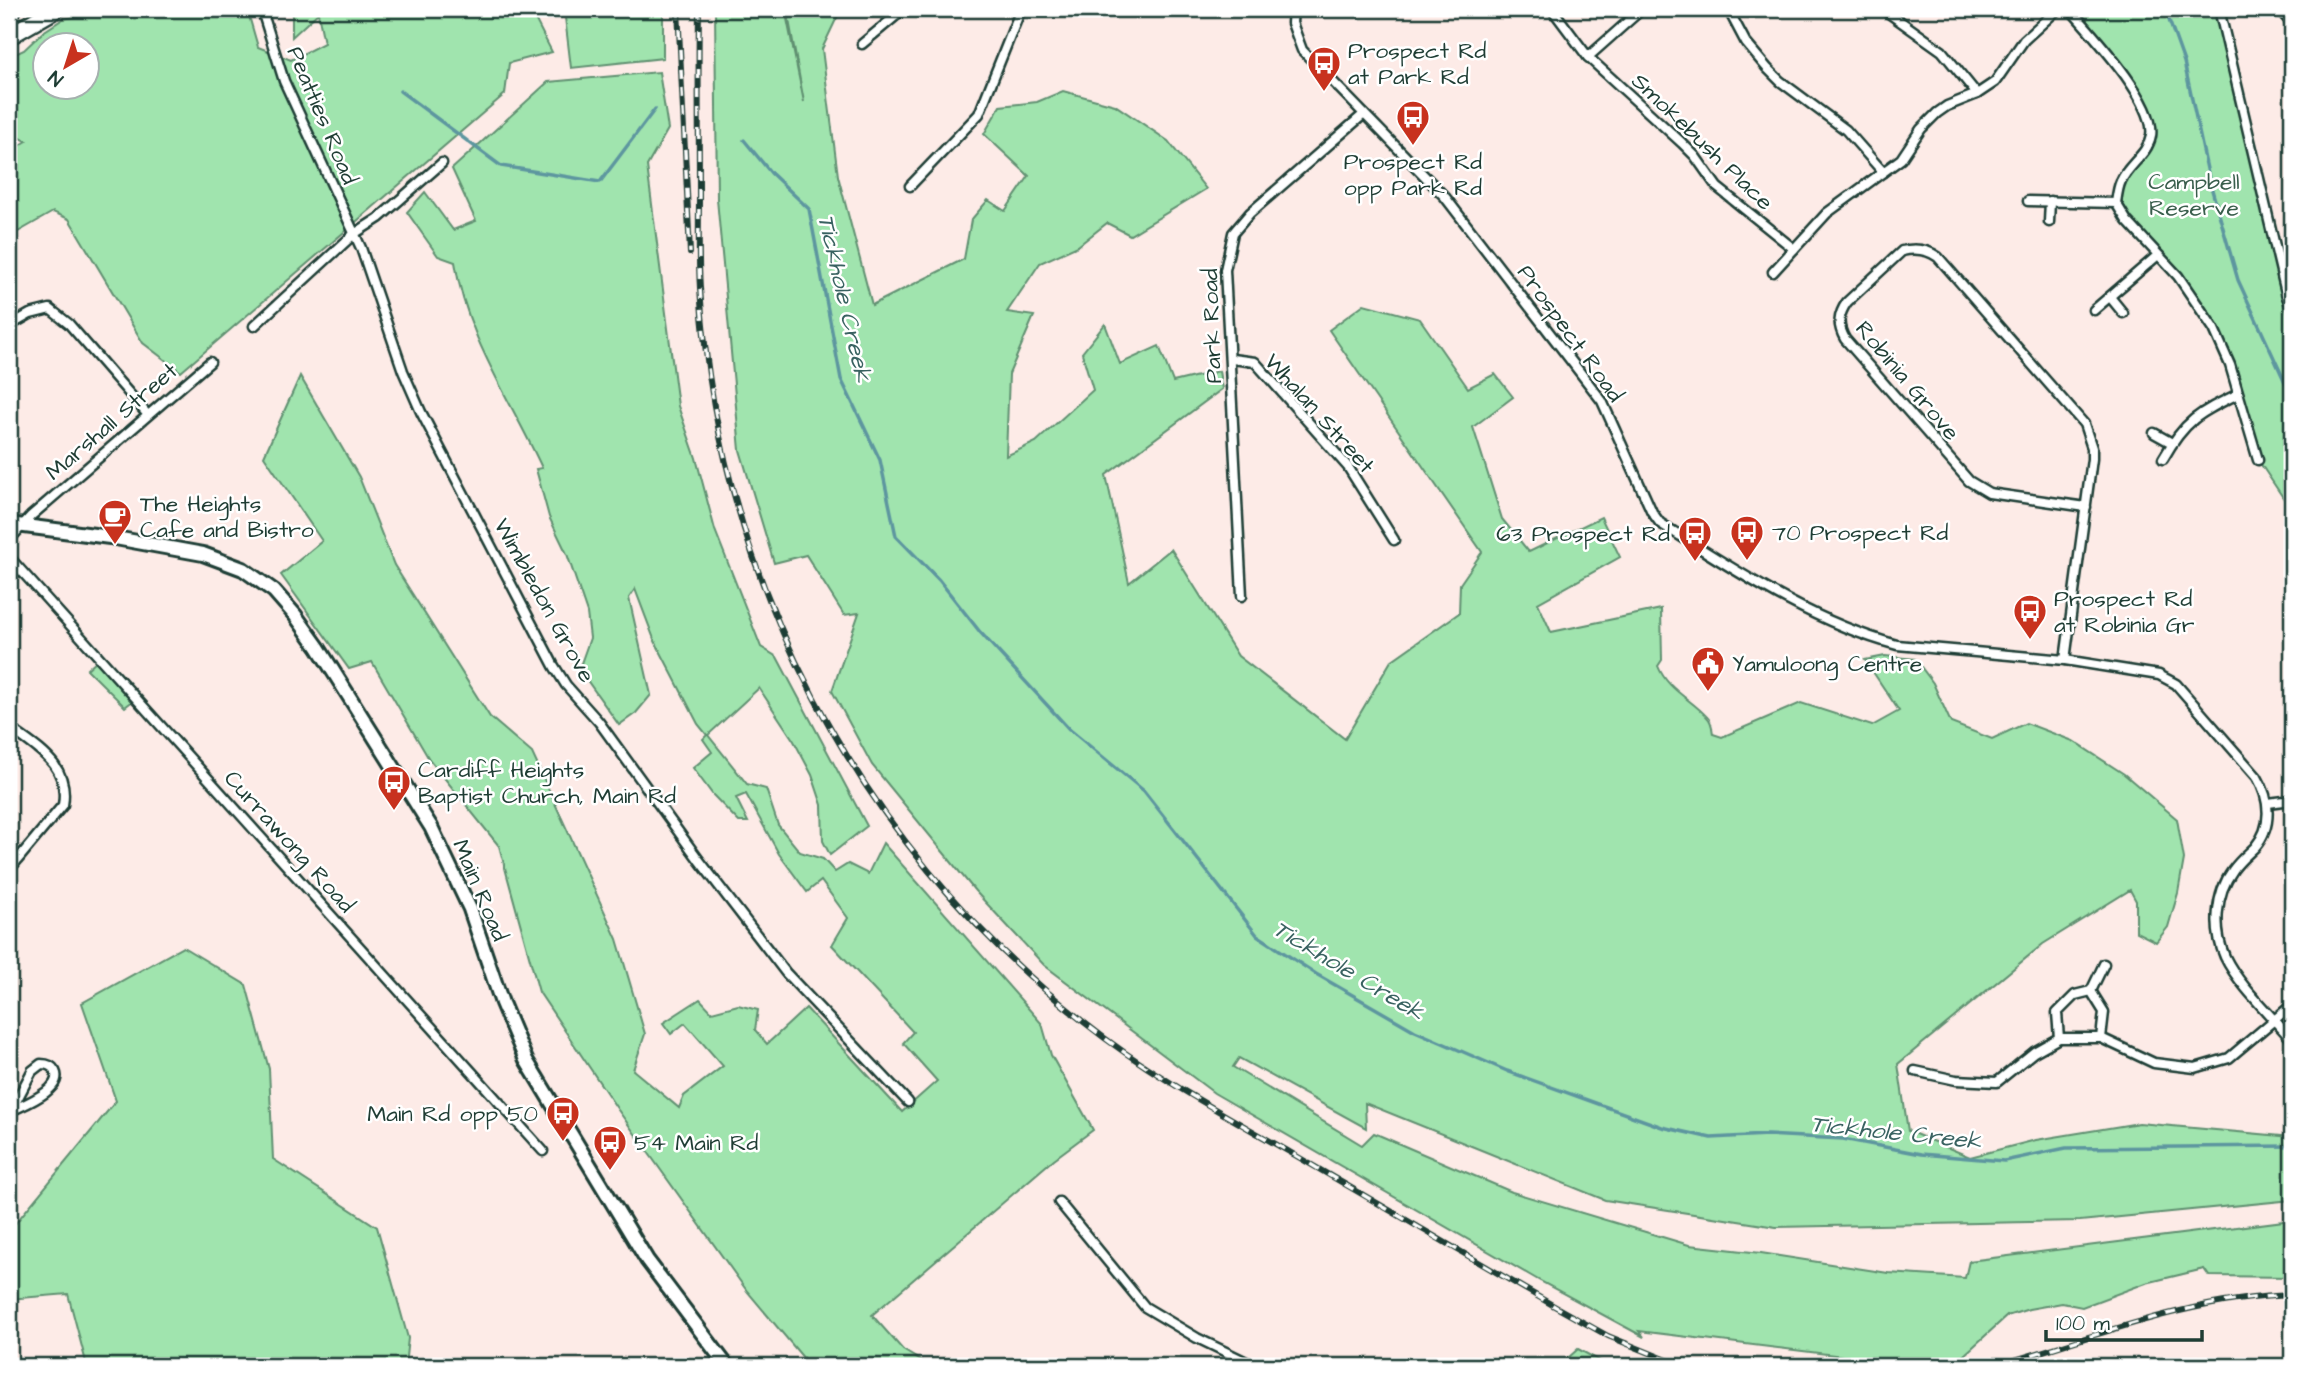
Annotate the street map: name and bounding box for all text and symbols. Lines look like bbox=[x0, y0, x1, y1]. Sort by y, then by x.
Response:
north arrow bbox=[32, 32, 102, 102]
place label: Prospect Rd at Park Rd bbox=[1348, 35, 1487, 93]
street label: Peatties Road bbox=[279, 42, 366, 189]
bus stop icon: Prospect Rd at Park Rd bbox=[1305, 44, 1343, 93]
text: N bbox=[43, 64, 69, 92]
street label: Smokebush Place bbox=[1624, 66, 1780, 218]
bus stop icon: Prospect Rd opp Park Rd bbox=[1394, 98, 1432, 147]
place label: Prospect Rd opp Park Rd bbox=[1344, 146, 1482, 204]
park label: Campbell Reserve bbox=[2148, 166, 2240, 224]
water label: Tickhole Creek bbox=[808, 211, 880, 387]
street label: Prospect Road bbox=[1509, 258, 1631, 409]
street label: Park Road bbox=[1194, 268, 1230, 384]
street label: Robinia Grove bbox=[1848, 314, 1967, 447]
street label: Whalan Street bbox=[1257, 347, 1382, 481]
street label: Marshall Street bbox=[39, 355, 185, 488]
place label: The Heights Cafe and Bistro bbox=[140, 488, 314, 546]
cafe icon: The Heights Cafe and Bistro bbox=[96, 497, 134, 546]
street label: Wimbledon Grove bbox=[486, 513, 603, 688]
bus stop icon: 70 Prospect Rd bbox=[1728, 513, 1766, 562]
bus stop icon: 63 Prospect Rd bbox=[1676, 514, 1714, 563]
place label: 70 Prospect Rd bbox=[1772, 517, 1948, 549]
place label: 63 Prospect Rd bbox=[1496, 518, 1670, 550]
place label: Prospect Rd at Robinia Gr bbox=[2054, 583, 2195, 641]
bus stop icon: Prospect Rd at Robinia Gr bbox=[2011, 592, 2049, 641]
public building icon: Yamuloong Centre bbox=[1689, 644, 1727, 693]
place label: Yamuloong Centre bbox=[1732, 648, 1922, 681]
place label: Cardiff Heights Baptist Church, Main Rd bbox=[418, 754, 676, 812]
street label: Currawong Road bbox=[216, 763, 362, 921]
bus stop icon: Cardiff Heights Baptist Church, Main Rd bbox=[375, 763, 413, 812]
street label: Main Road bbox=[444, 835, 516, 946]
water label: Tickhole Creek bbox=[1266, 912, 1432, 1030]
bus stop icon: Main Rd opp 50 bbox=[544, 1094, 582, 1143]
place label: Main Rd opp 50 bbox=[367, 1098, 538, 1130]
water label: Tickhole Creek bbox=[1809, 1107, 1984, 1159]
bus stop icon: 54 Main Rd bbox=[591, 1123, 629, 1172]
place label: 54 Main Rd bbox=[634, 1127, 758, 1159]
scale bar bbox=[2046, 1298, 2201, 1342]
text: 100 m bbox=[2056, 1309, 2111, 1338]

